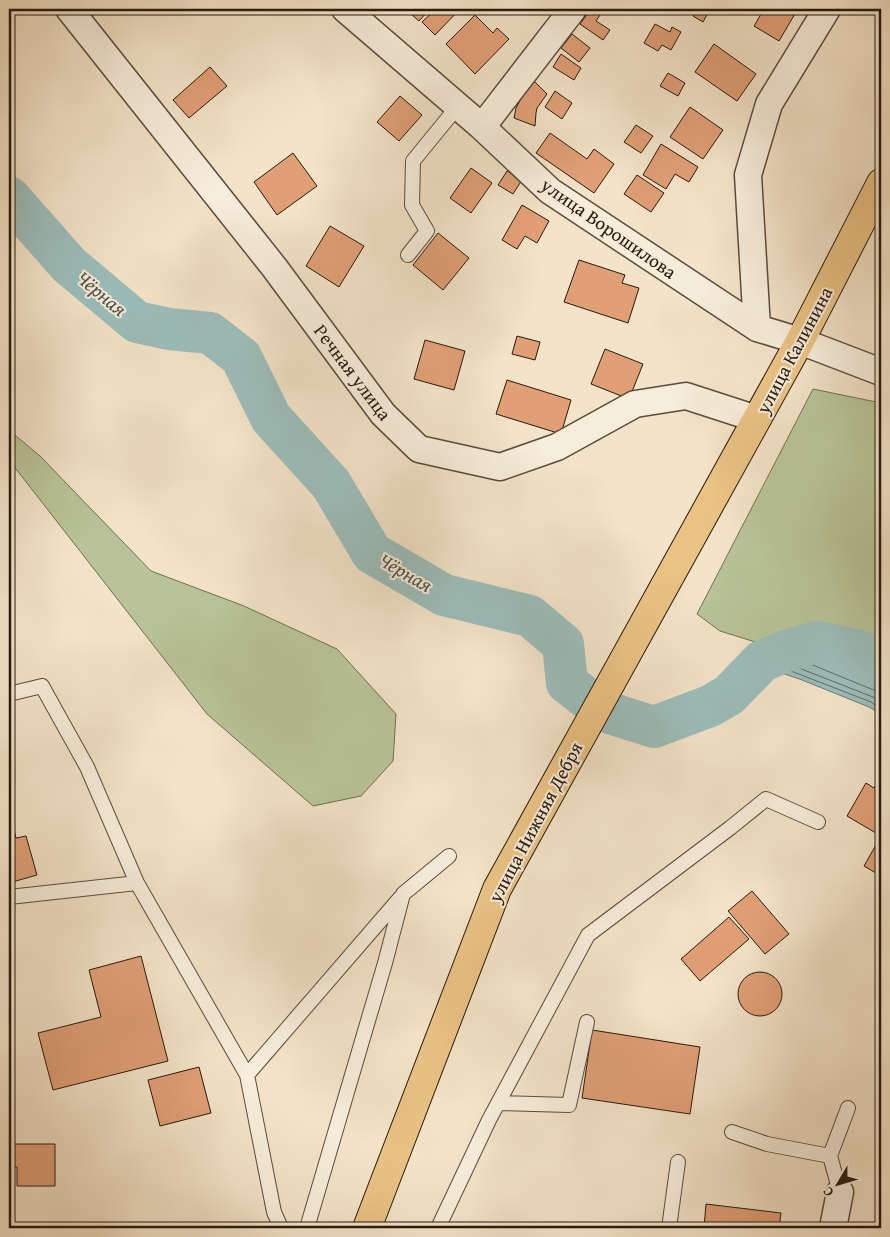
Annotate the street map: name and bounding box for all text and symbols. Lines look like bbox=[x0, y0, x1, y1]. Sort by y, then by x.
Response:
street label: улица Ворошилова bbox=[535, 170, 683, 285]
water label: Чёрная bbox=[70, 263, 134, 323]
street label: улица Калинина bbox=[748, 281, 839, 419]
street label: Речная улица bbox=[307, 318, 399, 426]
water label: Чёрная bbox=[374, 545, 439, 599]
street label: улица Нижняя Дебря bbox=[480, 736, 589, 908]
north arrow bbox=[812, 1160, 862, 1210]
text: С bbox=[817, 1183, 838, 1201]

